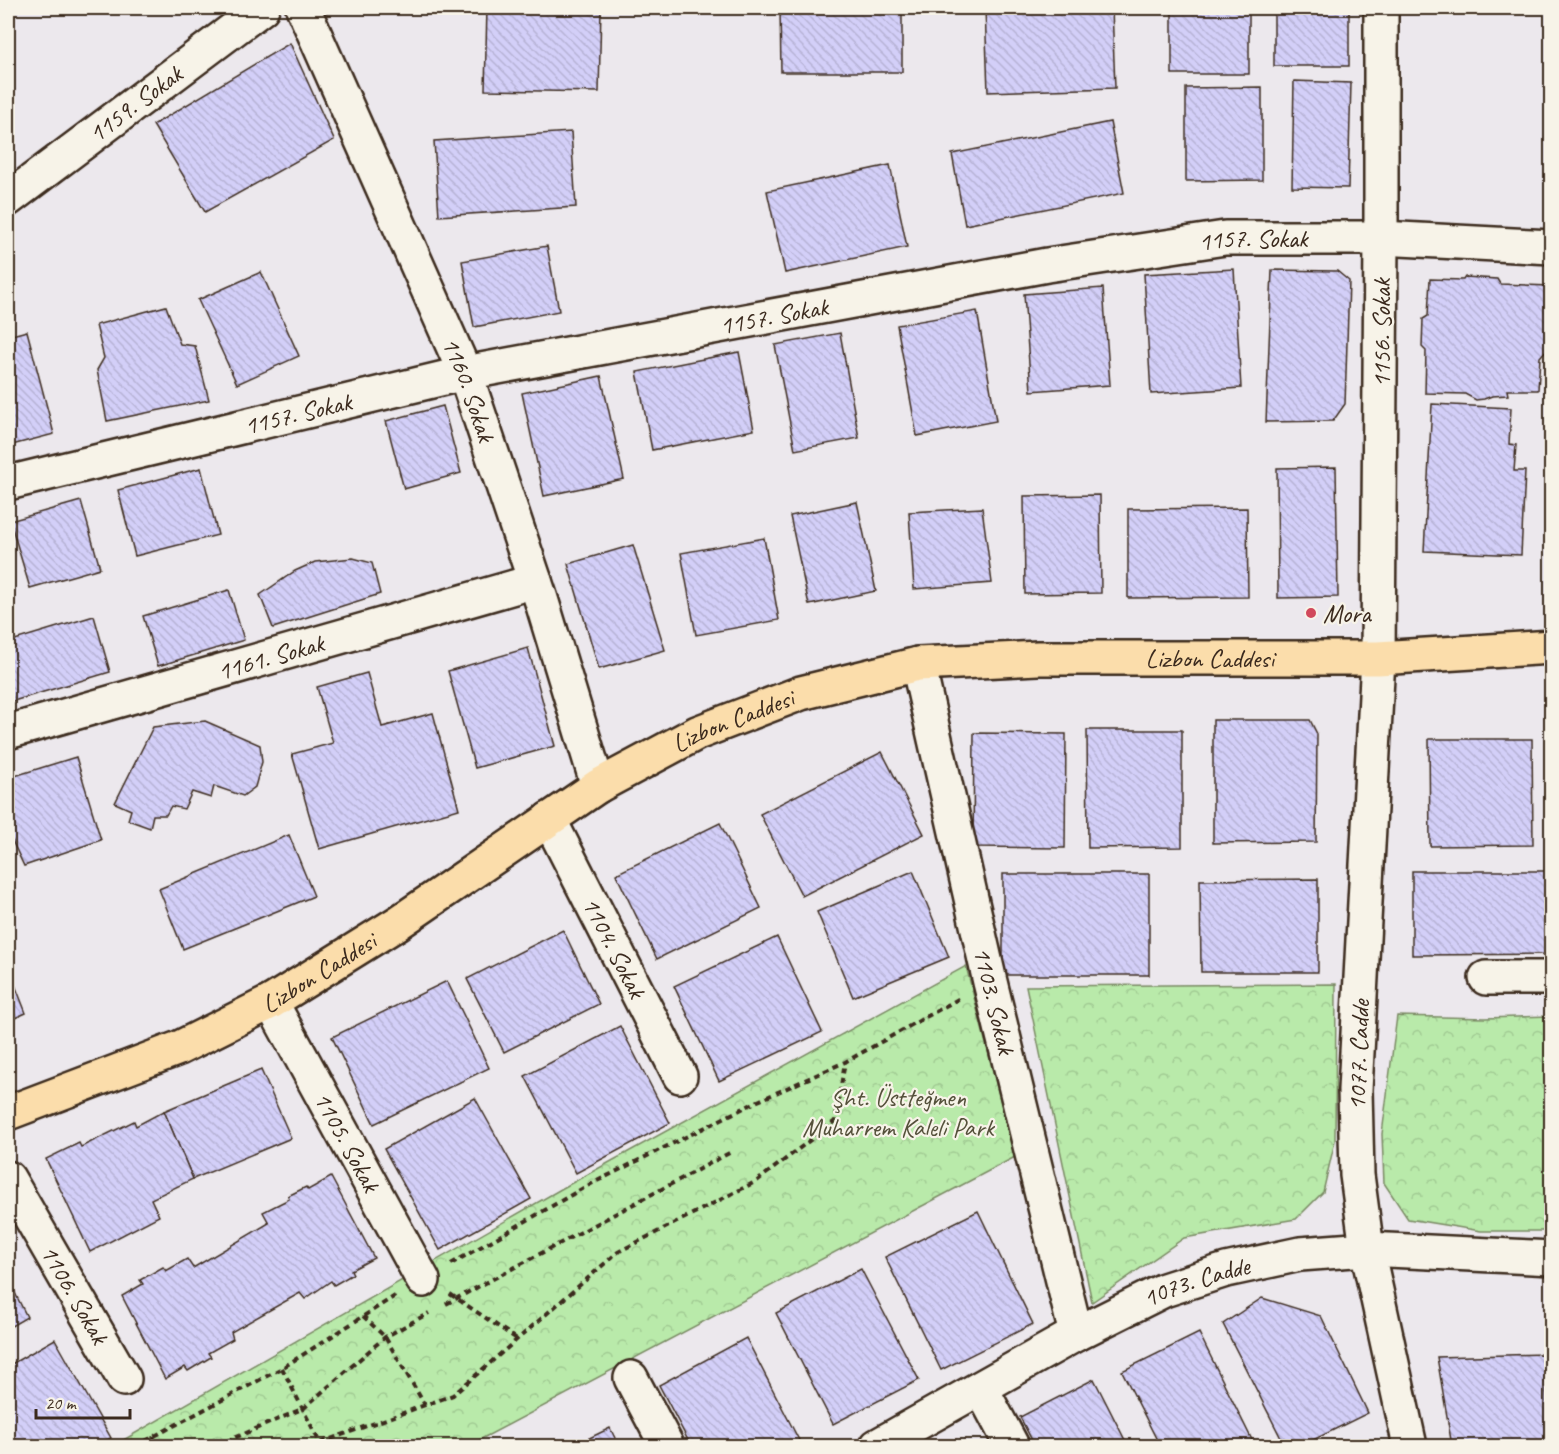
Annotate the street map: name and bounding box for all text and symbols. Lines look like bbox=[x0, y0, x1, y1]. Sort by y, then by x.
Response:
street label: 1159. Sokak bbox=[82, 57, 190, 150]
street label: 1157. Sokak bbox=[1196, 222, 1309, 259]
street label: 1156. Sokak bbox=[1365, 277, 1398, 388]
street label: 1157. Sokak bbox=[717, 290, 832, 342]
street label: 1160. Sokak bbox=[434, 332, 503, 447]
street label: 1157. Sokak bbox=[241, 385, 356, 443]
place label: Mora bbox=[1323, 597, 1372, 630]
marker: Mora bbox=[1304, 606, 1318, 620]
street label: 1161. Sokak bbox=[214, 626, 329, 688]
street label: Lizbon Caddesi bbox=[1146, 642, 1277, 675]
street label: Lizbon Caddesi bbox=[666, 680, 801, 760]
street label: 1104. Sokak bbox=[574, 891, 654, 1005]
street label: Lizbon Caddesi bbox=[257, 923, 385, 1021]
street label: 1103. Sokak bbox=[966, 944, 1023, 1059]
street label: 1077. Cadde bbox=[1340, 998, 1377, 1111]
park label: Şht. Üstteğmen Muharrem Kaleli Park bbox=[802, 1081, 995, 1144]
street label: 1105. Sokak bbox=[306, 1086, 388, 1199]
street label: 1106. Sokak bbox=[33, 1239, 117, 1351]
street label: 1073. Cadde bbox=[1137, 1249, 1254, 1315]
scale bar bbox=[36, 1382, 130, 1420]
text: 20 m bbox=[45, 1392, 78, 1414]

